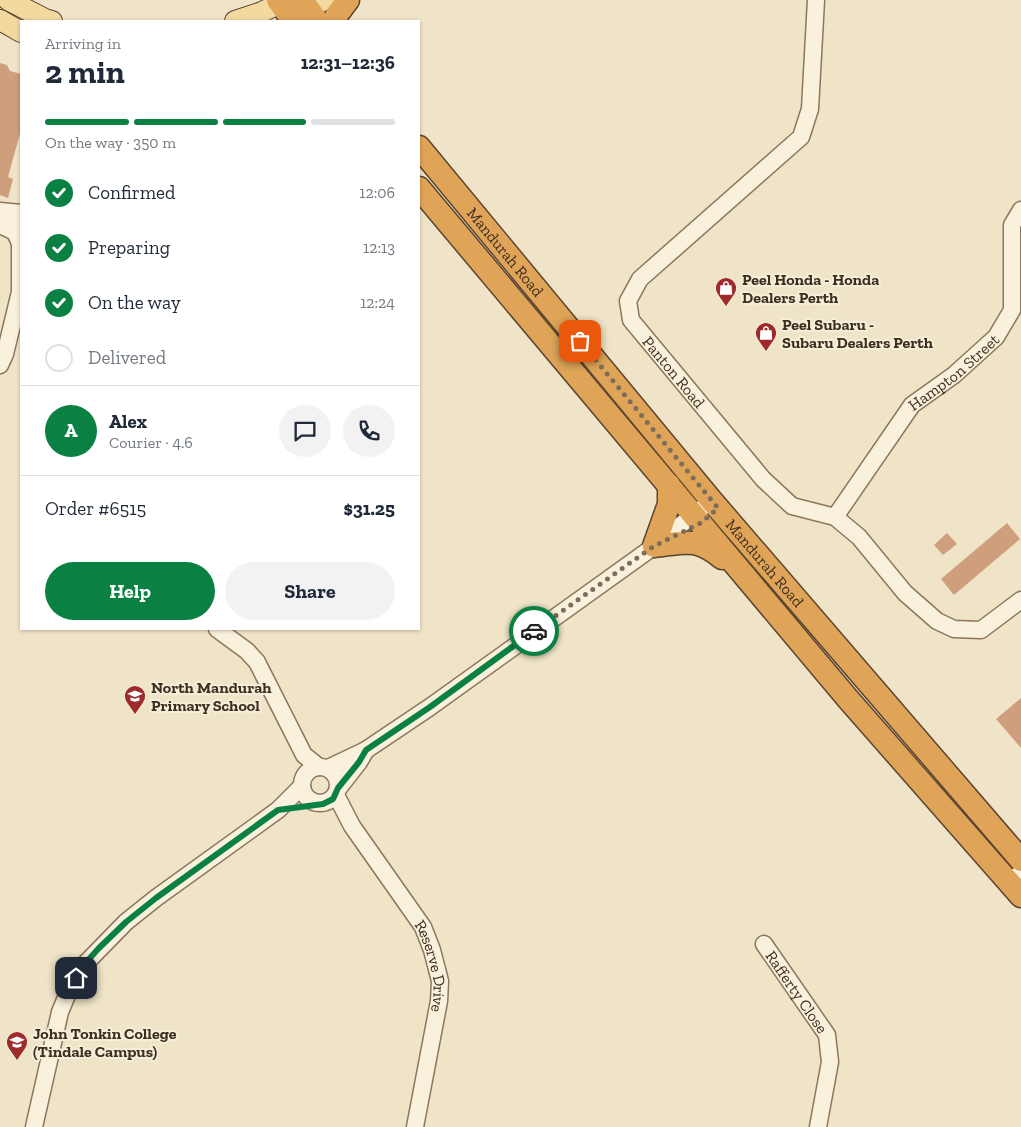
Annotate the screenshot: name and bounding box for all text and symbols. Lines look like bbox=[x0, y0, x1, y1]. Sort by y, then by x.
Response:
text: Arriving in bbox=[45, 34, 121, 53]
text: 12:31–12:36 bbox=[301, 51, 395, 74]
text: 2 min bbox=[45, 53, 125, 91]
text: On the way · 350 m bbox=[45, 133, 176, 152]
icon: check bbox=[45, 179, 73, 207]
text: Confirmed bbox=[88, 181, 175, 204]
text: 12:06 bbox=[359, 183, 395, 202]
street label: Mandurah Road bbox=[463, 204, 548, 301]
icon: check bbox=[45, 234, 73, 262]
text: Preparing bbox=[88, 236, 170, 259]
text: 12:13 bbox=[363, 238, 395, 257]
place label: Peel Honda - Honda Dealers Perth bbox=[742, 270, 879, 307]
shop icon: Peel Honda - Honda Dealers Perth bbox=[714, 276, 738, 307]
icon: check bbox=[45, 289, 73, 317]
text: On the way bbox=[88, 291, 181, 314]
text: 12:24 bbox=[360, 293, 395, 312]
place label: Peel Subaru - Subaru Dealers Perth bbox=[782, 315, 934, 352]
pin bbox=[559, 320, 601, 362]
shop icon: Peel Subaru - Subaru Dealers Perth bbox=[754, 321, 778, 352]
icon: bag bbox=[566, 327, 594, 355]
street label: Hampton Street bbox=[905, 330, 1003, 415]
street label: Panton Road bbox=[638, 333, 709, 412]
text: Delivered bbox=[88, 346, 166, 369]
button: chat bbox=[279, 405, 331, 457]
button: phone bbox=[343, 405, 395, 457]
text: Alex bbox=[109, 410, 147, 433]
text: A bbox=[64, 419, 78, 442]
text: Courier · 4.6 bbox=[109, 433, 193, 452]
text: Order #6515 bbox=[45, 497, 146, 520]
text: $31.25 bbox=[343, 497, 395, 520]
street label: Mandurah Road bbox=[722, 515, 808, 611]
button: Help bbox=[45, 562, 215, 620]
button: Share bbox=[225, 562, 395, 620]
courier bbox=[509, 606, 559, 656]
icon: car bbox=[520, 617, 548, 645]
place label: North Mandurah Primary School bbox=[151, 678, 272, 715]
school or university icon: North Mandurah Primary School bbox=[123, 684, 147, 715]
street label: Reserve Drive bbox=[411, 916, 450, 1014]
street label: Rafferty Close bbox=[761, 947, 832, 1037]
pin bbox=[55, 957, 97, 999]
icon: home bbox=[62, 964, 90, 992]
place label: John Tonkin College (Tindale Campus) bbox=[33, 1024, 177, 1061]
school or university icon: John Tonkin College (Tindale Campus) bbox=[5, 1030, 29, 1061]

